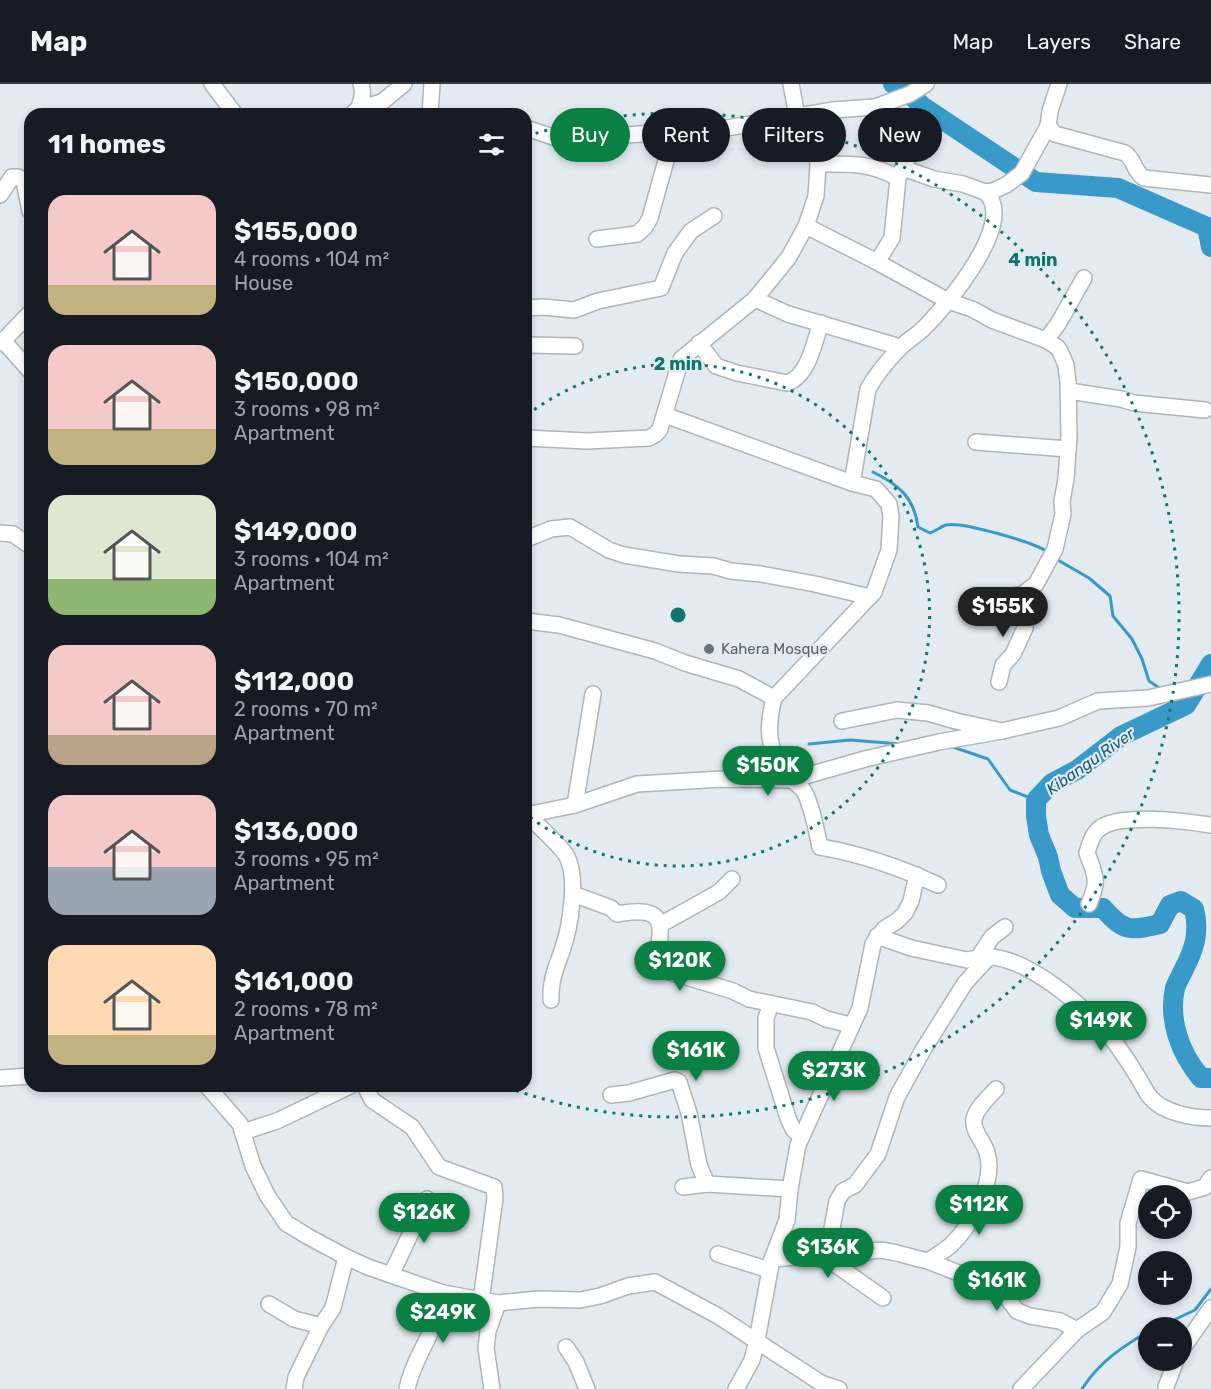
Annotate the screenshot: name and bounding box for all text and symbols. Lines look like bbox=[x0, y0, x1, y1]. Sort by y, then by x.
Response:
text: Map bbox=[30, 25, 87, 58]
text: Map bbox=[952, 29, 993, 54]
text: Layers bbox=[1026, 29, 1091, 54]
text: Share bbox=[1124, 29, 1181, 54]
chip: Buy bbox=[550, 108, 630, 162]
chip: Rent bbox=[642, 108, 730, 162]
chip: Filters bbox=[742, 108, 846, 162]
chip: New bbox=[858, 108, 942, 162]
icon: filters bbox=[475, 128, 508, 161]
text: 11 homes bbox=[48, 129, 166, 160]
text: $155,000 bbox=[234, 216, 358, 247]
icon: home bbox=[96, 219, 168, 291]
text: 4 rooms · 104 m² bbox=[234, 247, 389, 271]
text: 4 min bbox=[1008, 249, 1058, 271]
text: House bbox=[234, 271, 293, 295]
text: 2 min bbox=[654, 353, 702, 375]
text: $150,000 bbox=[234, 366, 359, 397]
icon: home bbox=[96, 369, 168, 441]
text: 3 rooms · 98 m² bbox=[234, 397, 380, 421]
text: Apartment bbox=[234, 421, 335, 445]
text: $149,000 bbox=[234, 516, 357, 547]
icon: home bbox=[96, 519, 168, 591]
text: 3 rooms · 104 m² bbox=[234, 547, 389, 571]
text: Apartment bbox=[234, 571, 335, 595]
pin: $155K bbox=[961, 587, 1045, 638]
text: $155K bbox=[972, 594, 1034, 618]
centre of rings bbox=[668, 605, 688, 625]
place label: Kahera Mosque bbox=[721, 640, 828, 658]
marker: Kahera Mosque bbox=[702, 642, 716, 656]
text: $112,000 bbox=[234, 666, 354, 697]
icon: home bbox=[96, 669, 168, 741]
text: 2 rooms · 70 m² bbox=[234, 697, 378, 721]
text: Apartment bbox=[234, 721, 335, 745]
water label: Kibangu River bbox=[1043, 724, 1139, 799]
pin: $150K bbox=[726, 746, 810, 797]
text: $150K bbox=[736, 753, 800, 777]
text: $136,000 bbox=[234, 816, 358, 847]
icon: home bbox=[96, 819, 168, 891]
text: 3 rooms · 95 m² bbox=[234, 847, 379, 871]
text: Apartment bbox=[234, 871, 335, 895]
pin: $120K bbox=[638, 941, 722, 992]
text: $120K bbox=[648, 948, 712, 972]
text: $161,000 bbox=[234, 966, 354, 997]
icon: home bbox=[96, 969, 168, 1041]
text: 2 rooms · 78 m² bbox=[234, 997, 378, 1021]
pin: $149K bbox=[1059, 1001, 1143, 1052]
text: $149K bbox=[1070, 1008, 1132, 1032]
text: Apartment bbox=[234, 1021, 335, 1045]
pin: $161K bbox=[654, 1031, 738, 1082]
text: $161K bbox=[666, 1038, 726, 1062]
pin: $273K bbox=[792, 1051, 876, 1102]
text: $273K bbox=[802, 1058, 866, 1082]
pin: $112K bbox=[937, 1185, 1021, 1236]
map controls bbox=[1138, 1185, 1192, 1371]
button: locate bbox=[1138, 1185, 1192, 1239]
text: $112K bbox=[949, 1192, 1009, 1216]
pin: $126K bbox=[382, 1193, 466, 1244]
text: $126K bbox=[393, 1200, 455, 1224]
pin: $136K bbox=[786, 1228, 870, 1279]
text: $136K bbox=[797, 1235, 859, 1259]
button: + bbox=[1138, 1251, 1192, 1305]
pin: $161K bbox=[955, 1261, 1039, 1312]
text: $161K bbox=[967, 1268, 1027, 1292]
pin: $249K bbox=[401, 1293, 485, 1344]
text: $249K bbox=[410, 1300, 476, 1324]
button: − bbox=[1138, 1317, 1192, 1371]

